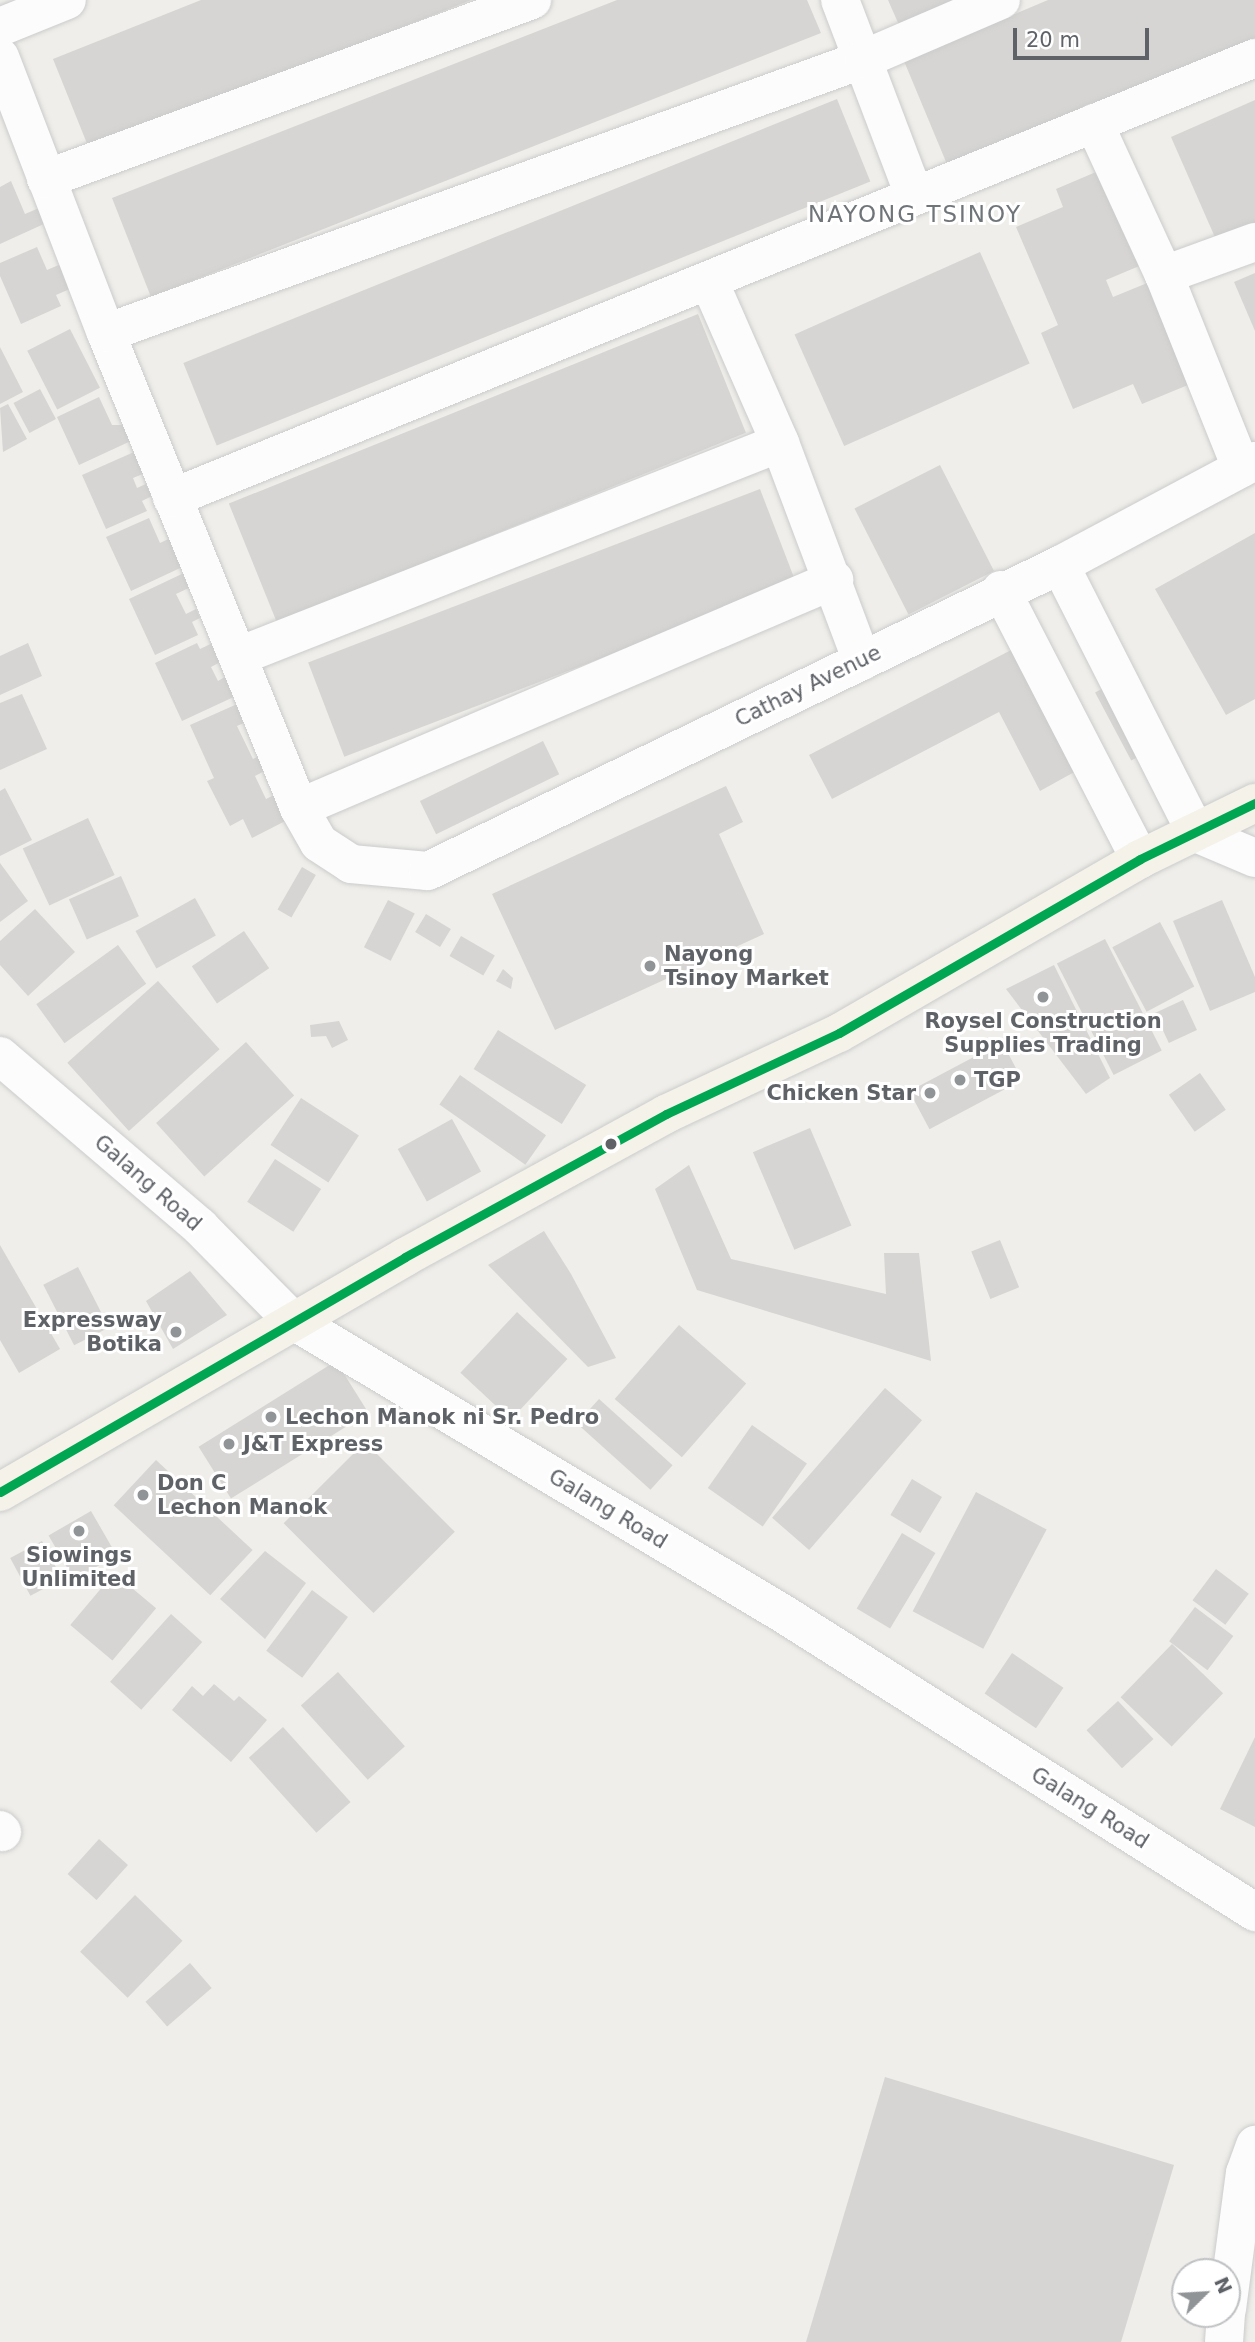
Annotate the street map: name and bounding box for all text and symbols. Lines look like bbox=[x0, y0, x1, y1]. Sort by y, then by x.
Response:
scale bar bbox=[1017, 14, 1154, 58]
text: 20 m bbox=[1026, 28, 1080, 52]
district label: NAYONG TSINOY bbox=[810, 200, 1020, 228]
street label: Cathay Avenue bbox=[731, 640, 885, 732]
place label: Nayong Tsinoy Market bbox=[664, 941, 829, 991]
marker: Nayong Tsinoy Market bbox=[642, 958, 658, 974]
marker: Roysel Construction Supplies Trading bbox=[1035, 989, 1051, 1005]
place label: Roysel Construction Supplies Trading bbox=[924, 1008, 1162, 1058]
place label: TGP bbox=[974, 1067, 1021, 1093]
marker: TGP bbox=[952, 1072, 968, 1088]
place label: Chicken Star bbox=[766, 1080, 916, 1106]
marker: Chicken Star bbox=[922, 1085, 938, 1101]
street label: Galang Road bbox=[89, 1130, 207, 1236]
unlabelled marker bbox=[604, 1137, 618, 1151]
place label: Expressway Botika bbox=[23, 1307, 162, 1357]
marker: Expressway Botika bbox=[168, 1324, 184, 1340]
place label: Lechon Manok ni Sr. Pedro bbox=[285, 1404, 599, 1430]
marker: Lechon Manok ni Sr. Pedro bbox=[263, 1409, 279, 1425]
place label: J&T Express bbox=[243, 1431, 383, 1457]
marker: J&T Express bbox=[221, 1436, 237, 1452]
street label: Galang Road bbox=[544, 1464, 672, 1554]
place label: Don C Lechon Manok bbox=[157, 1470, 327, 1520]
marker: Don C Lechon Manok bbox=[135, 1487, 151, 1503]
marker: Siowings Unlimited bbox=[71, 1523, 87, 1539]
place label: Siowings Unlimited bbox=[22, 1542, 136, 1592]
street label: Galang Road bbox=[1027, 1762, 1153, 1854]
north arrow bbox=[1171, 2258, 1241, 2328]
text: N bbox=[1210, 2274, 1237, 2297]

